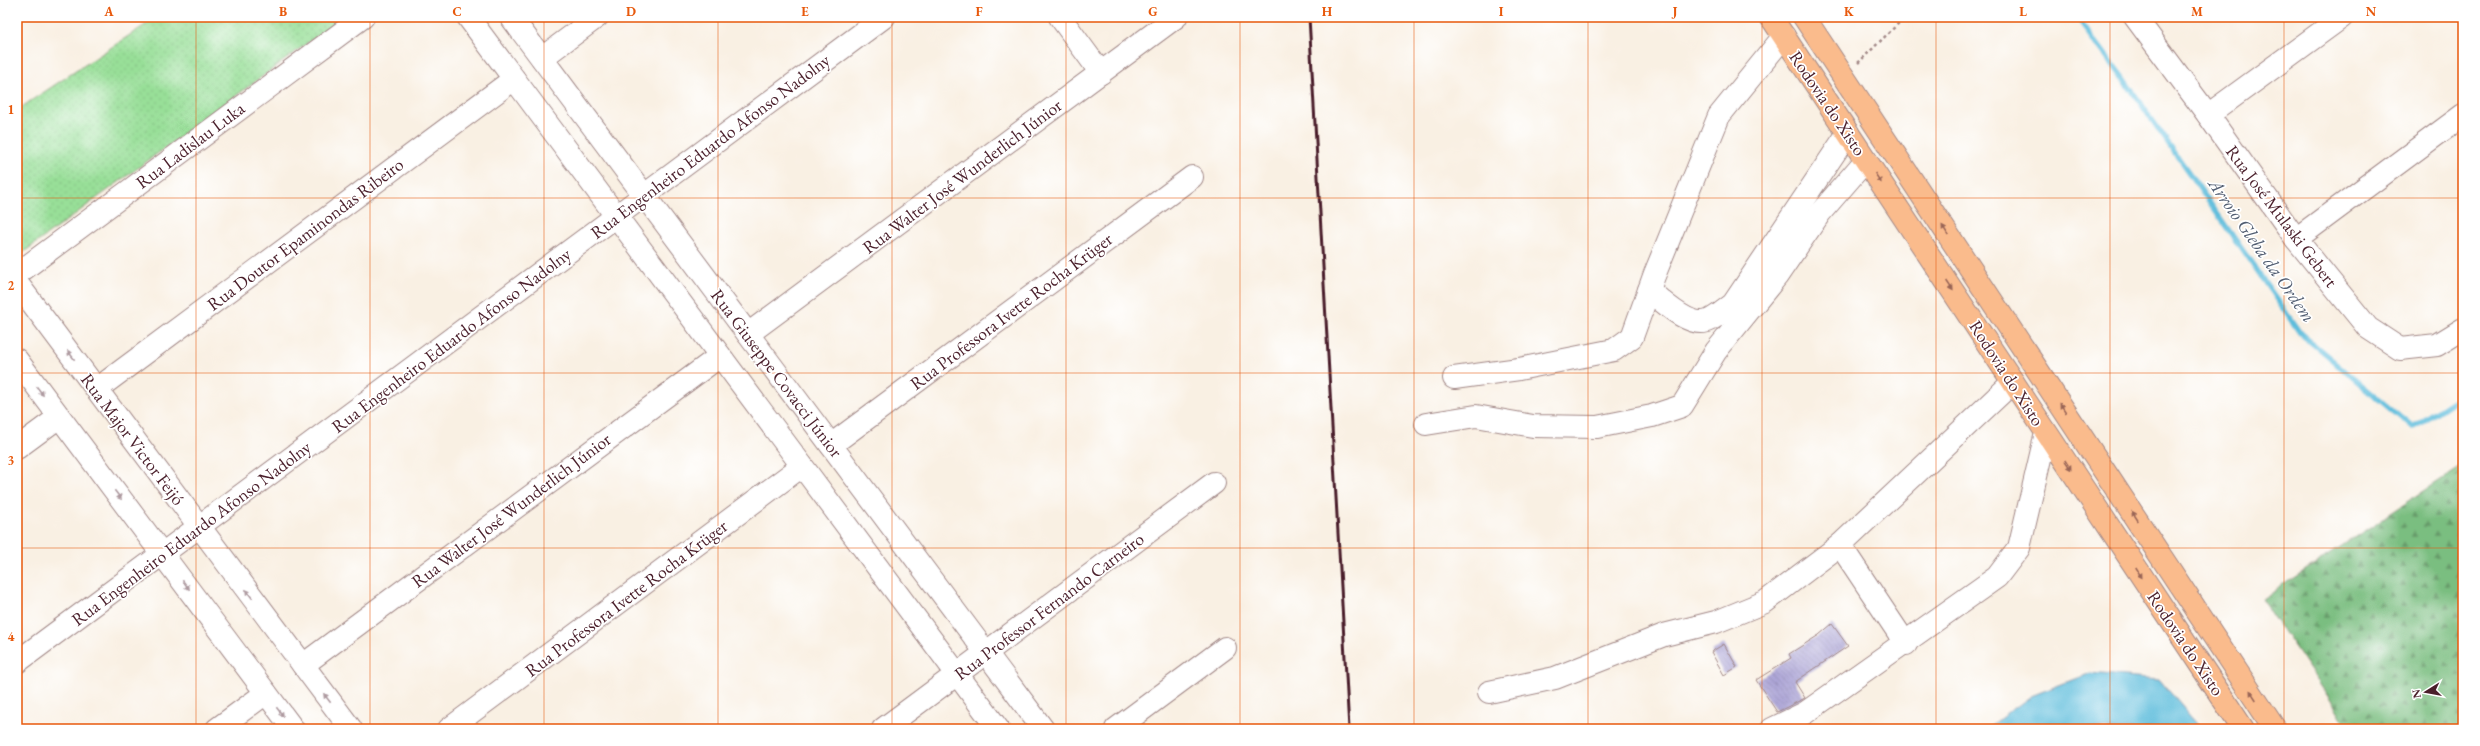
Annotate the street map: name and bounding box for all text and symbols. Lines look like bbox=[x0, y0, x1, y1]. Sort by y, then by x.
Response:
text: A bbox=[103, 3, 114, 20]
text: B bbox=[279, 3, 287, 20]
text: C bbox=[452, 3, 462, 20]
text: D bbox=[626, 3, 636, 20]
text: E bbox=[801, 3, 809, 20]
text: F bbox=[975, 3, 983, 20]
text: G bbox=[1148, 3, 1158, 20]
text: H bbox=[1322, 3, 1333, 20]
text: I bbox=[1499, 3, 1504, 20]
text: J bbox=[1671, 3, 1678, 20]
text: K bbox=[1844, 3, 1855, 20]
text: L bbox=[2019, 3, 2027, 20]
text: M bbox=[2191, 3, 2203, 20]
text: N bbox=[2366, 3, 2377, 20]
street label: Rodovia do Xisto bbox=[1784, 46, 1872, 160]
street label: Rua Engenheiro Eduardo Afonso Nadolny bbox=[586, 48, 834, 244]
street label: Rua Walter José Wunderlich Júnior bbox=[858, 93, 1066, 259]
street label: Rua Ladislau Luka bbox=[131, 96, 250, 193]
text: 1 bbox=[8, 101, 15, 118]
street label: Rua José Mulaski Gebert bbox=[2221, 140, 2343, 292]
street label: Rua Doutor Epaminondas Ribeiro bbox=[202, 152, 408, 316]
water label: Arroio Gleba da Ordem bbox=[2202, 171, 2321, 327]
one-way arrow bbox=[1874, 173, 1882, 183]
one-way arrow bbox=[1941, 224, 1949, 235]
street label: Rua Professora Ivette Rocha Krüger bbox=[905, 227, 1117, 395]
street label: Rua Engenheiro Eduardo Afonso Nadolny bbox=[327, 242, 575, 438]
text: 2 bbox=[8, 277, 15, 294]
one-way arrow bbox=[1946, 280, 1953, 292]
street label: Rua Giuseppe Covacci Júnior bbox=[706, 284, 848, 462]
street label: Rodovia do Xisto bbox=[1964, 316, 2050, 430]
one-way arrow bbox=[67, 349, 75, 360]
street label: Rua Major Victor Feijó bbox=[76, 368, 190, 510]
one-way arrow bbox=[36, 386, 45, 397]
one-way arrow bbox=[2059, 403, 2067, 413]
street label: Rua Walter José Wunderlich Júnior bbox=[407, 427, 615, 593]
street label: Rua Engenheiro Eduardo Afonso Nadolny bbox=[67, 435, 315, 631]
text: 3 bbox=[8, 452, 15, 469]
one-way arrow bbox=[2064, 459, 2071, 471]
one-way arrow bbox=[114, 490, 123, 501]
one-way arrow bbox=[2131, 511, 2139, 522]
street label: Rua Professora Ivette Rocha Krüger bbox=[520, 514, 732, 682]
street label: Rua Professor Fernando Carneiro bbox=[950, 527, 1149, 685]
one-way arrow bbox=[2135, 568, 2143, 578]
one-way arrow bbox=[182, 580, 190, 590]
street label: Rodovia do Xisto bbox=[2142, 586, 2230, 700]
one-way arrow bbox=[245, 588, 253, 599]
text: 4 bbox=[8, 628, 15, 645]
north arrow bbox=[2406, 672, 2446, 712]
text: N bbox=[2408, 688, 2424, 700]
one-way arrow bbox=[2249, 690, 2257, 700]
one-way arrow bbox=[323, 692, 331, 703]
one-way arrow bbox=[276, 706, 285, 717]

